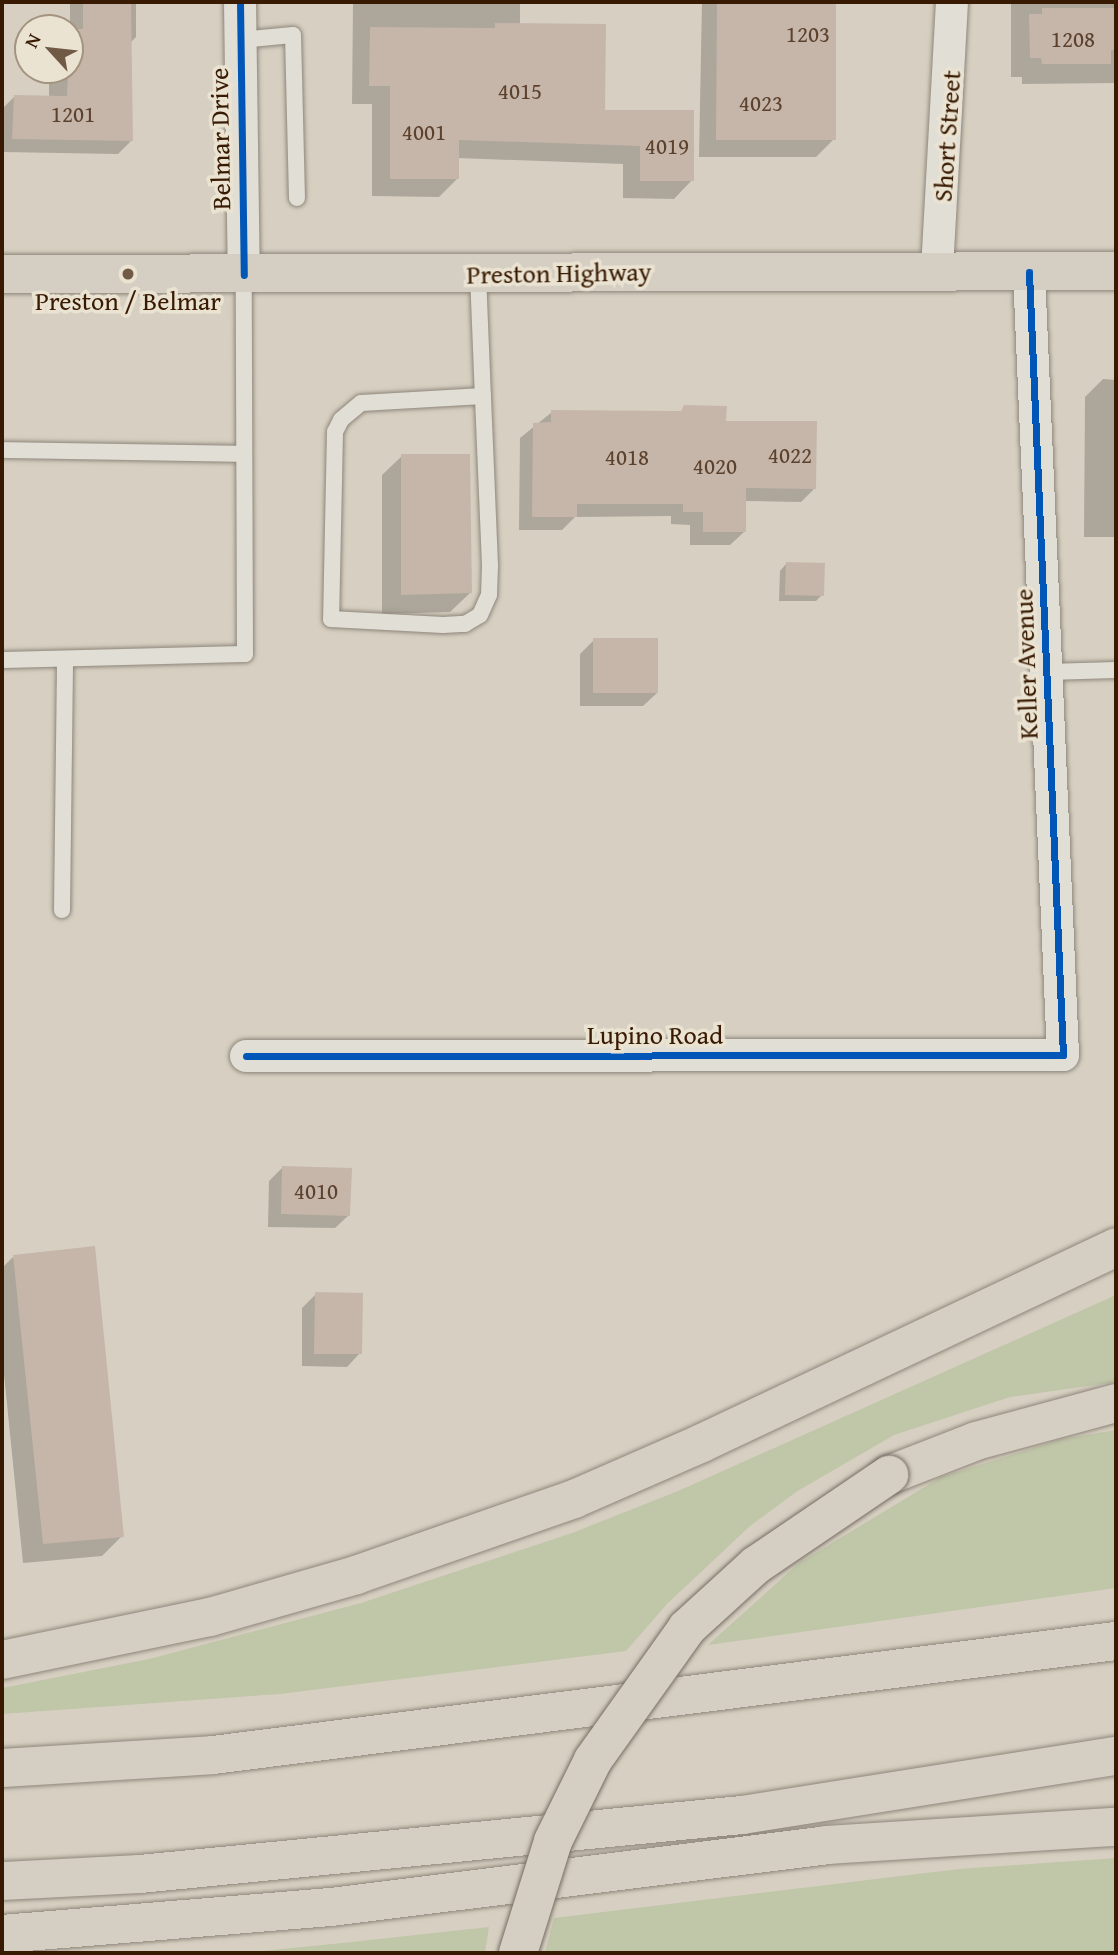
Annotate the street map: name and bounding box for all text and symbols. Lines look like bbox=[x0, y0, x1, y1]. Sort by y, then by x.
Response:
north arrow bbox=[14, 14, 84, 84]
house number: 1203 bbox=[786, 20, 830, 48]
house number: 1208 bbox=[1051, 25, 1095, 53]
text: N bbox=[17, 28, 47, 52]
street label: Belmar Drive bbox=[203, 67, 237, 211]
street label: Short Street bbox=[927, 69, 967, 203]
house number: 4015 bbox=[498, 77, 542, 105]
house number: 4023 bbox=[739, 89, 783, 117]
house number: 1201 bbox=[51, 100, 95, 128]
house number: 4001 bbox=[402, 118, 446, 146]
house number: 4019 bbox=[645, 132, 689, 160]
street label: Preston Highway bbox=[466, 256, 652, 290]
marker: Preston / Belmar bbox=[120, 266, 136, 282]
place label: Preston / Belmar bbox=[35, 285, 221, 317]
house number: 4022 bbox=[768, 441, 812, 469]
house number: 4018 bbox=[605, 443, 649, 471]
house number: 4020 bbox=[693, 452, 737, 480]
street label: Keller Avenue bbox=[1008, 588, 1044, 740]
street label: Lupino Road bbox=[587, 1019, 723, 1051]
house number: 4010 bbox=[294, 1177, 338, 1205]

